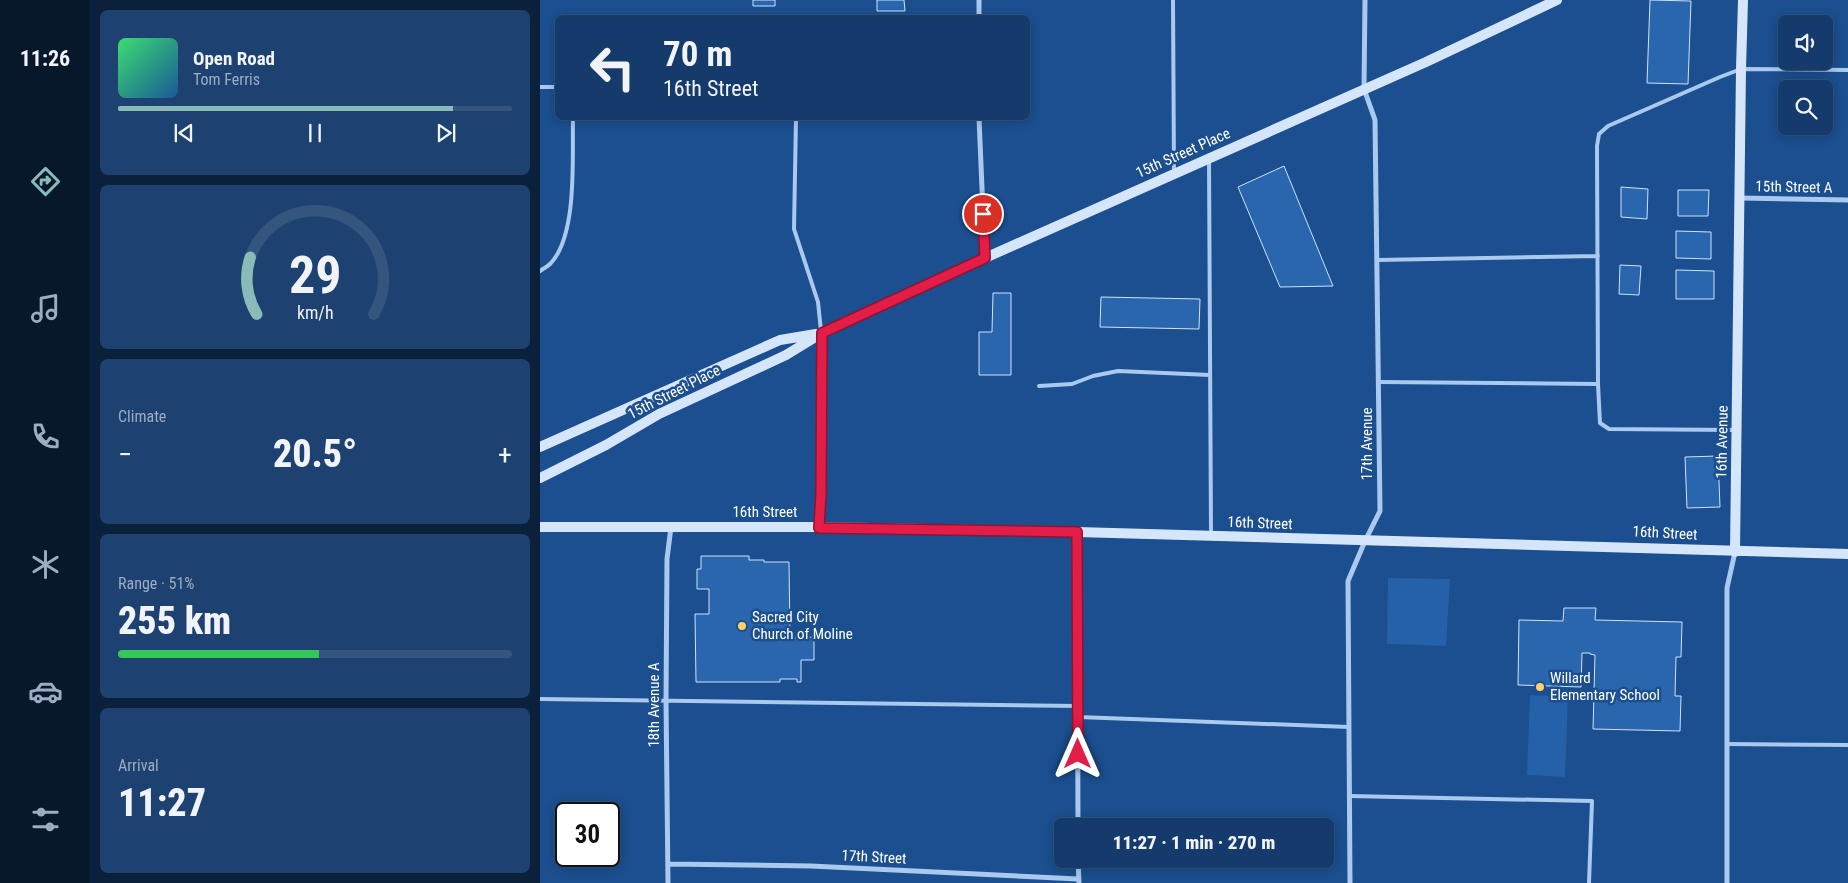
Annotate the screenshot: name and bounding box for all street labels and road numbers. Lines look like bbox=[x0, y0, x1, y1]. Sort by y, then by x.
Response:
street label: 15th Street Place bbox=[1133, 124, 1233, 182]
street label: 15th Street A bbox=[1755, 177, 1833, 197]
street label: 15th Street Place bbox=[625, 361, 723, 423]
street label: 16th Avenue bbox=[1712, 405, 1732, 479]
street label: 17th Avenue bbox=[1358, 407, 1376, 481]
street label: 16th Street bbox=[732, 503, 798, 521]
street label: 16th Street bbox=[1227, 513, 1293, 533]
street label: 16th Street bbox=[1632, 522, 1698, 544]
street label: 18th Avenue A bbox=[645, 662, 663, 748]
street label: 17th Street bbox=[841, 846, 907, 868]

